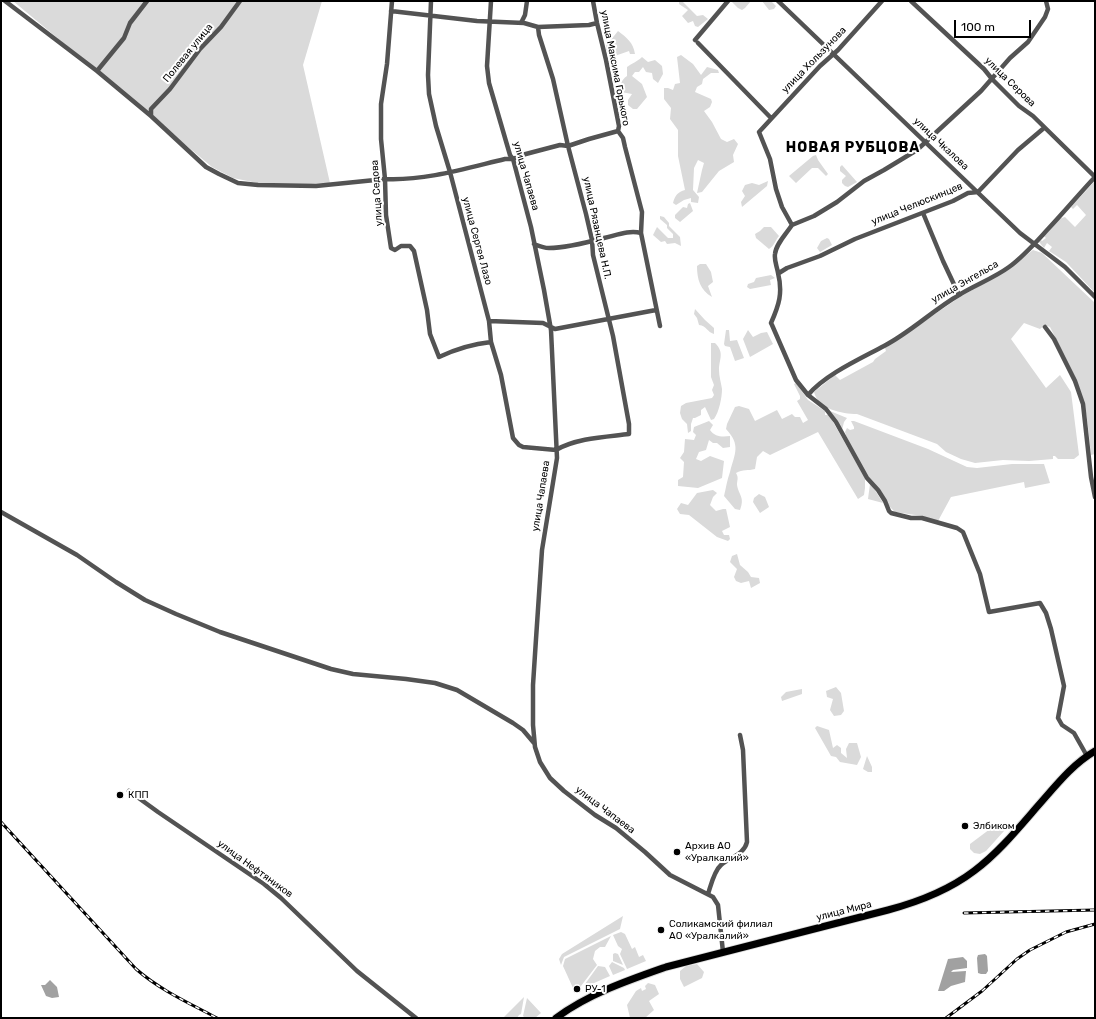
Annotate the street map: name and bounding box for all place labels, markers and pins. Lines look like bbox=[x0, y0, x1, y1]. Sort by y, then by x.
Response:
place label: КПП bbox=[128, 789, 149, 801]
marker: КПП bbox=[115, 790, 125, 800]
place label: Элбиком bbox=[973, 820, 1015, 832]
marker: Элбиком bbox=[960, 821, 970, 831]
place label: Архив АО «Уралкалий» bbox=[685, 840, 749, 864]
marker: Архив АО «Уралкалий» bbox=[672, 847, 682, 857]
place label: Соликамский филиал АО «Уралкалий» bbox=[669, 918, 773, 942]
marker: Соликамский филиал АО «Уралкалий» bbox=[656, 925, 666, 935]
place label: РУ-1 bbox=[585, 983, 606, 995]
marker: РУ-1 bbox=[572, 984, 582, 994]

